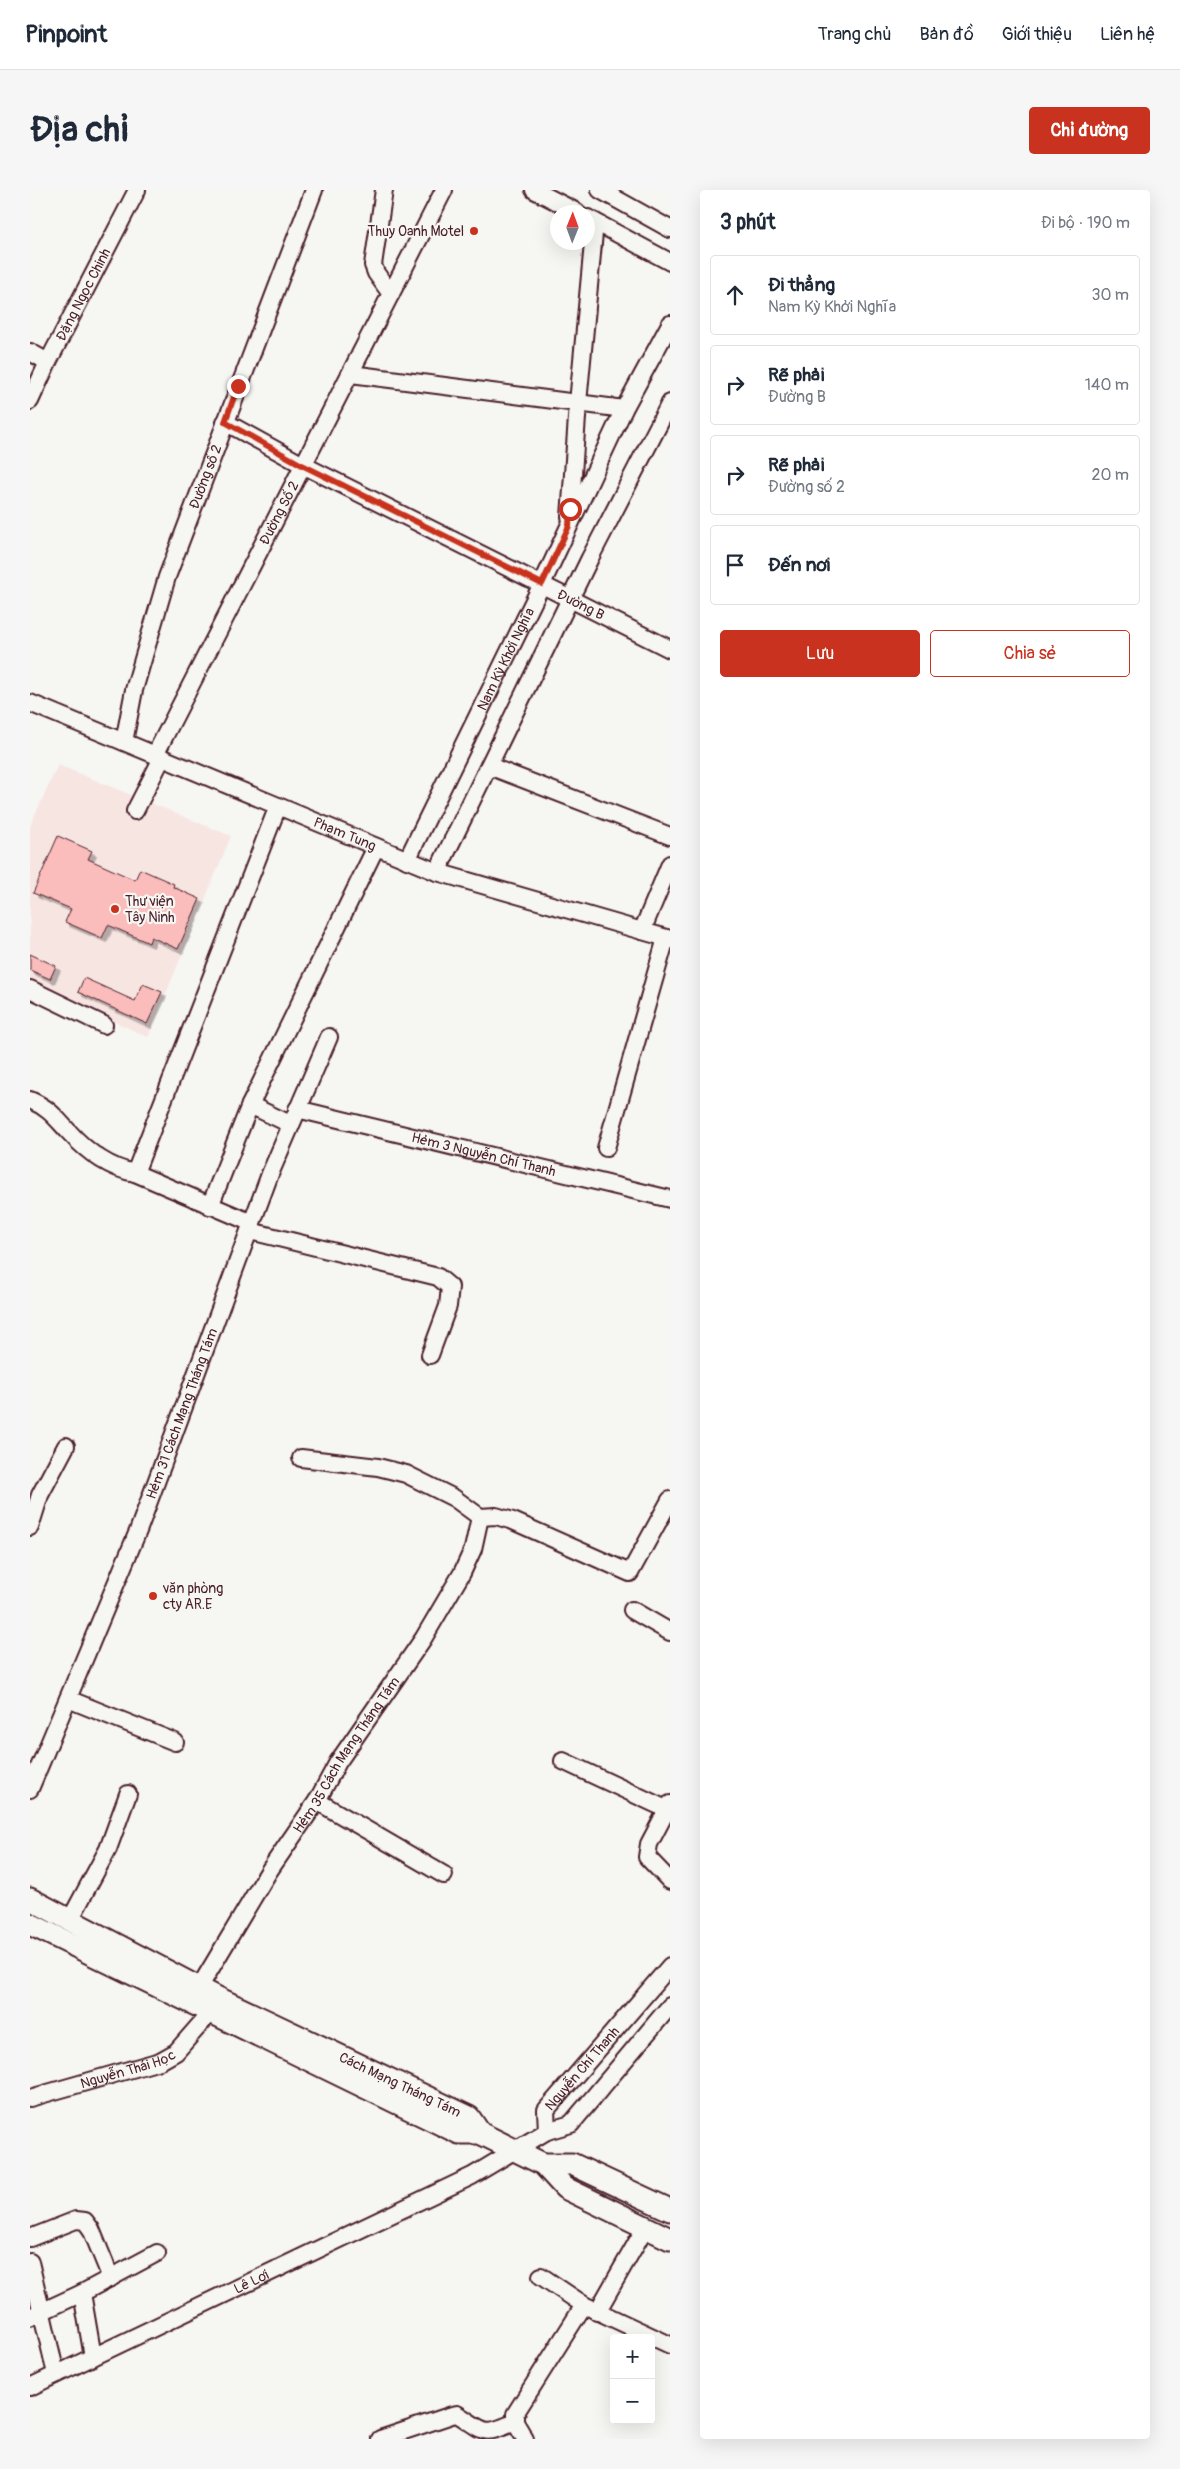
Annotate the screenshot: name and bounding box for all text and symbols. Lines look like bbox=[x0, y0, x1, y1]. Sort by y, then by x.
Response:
text: Pinpoint bbox=[25, 20, 107, 49]
text: Trang chủ bbox=[818, 23, 892, 46]
text: Bản đồ bbox=[920, 23, 974, 46]
text: Giới thiệu bbox=[1002, 23, 1072, 46]
text: Liên hệ bbox=[1100, 23, 1155, 46]
button: Chỉ đường bbox=[1029, 107, 1150, 154]
text: Địa chỉ bbox=[30, 108, 129, 152]
north arrow bbox=[550, 205, 595, 250]
text: 3 phút bbox=[720, 209, 775, 236]
text: Đi bộ · 190 m bbox=[1041, 213, 1130, 233]
place label: Thuy Oanh Motel bbox=[368, 223, 464, 240]
marker: Thuy Oanh Motel bbox=[468, 225, 480, 237]
street label: Đặng Ngọc Chinh bbox=[52, 245, 114, 344]
text: Đi thẳng bbox=[768, 273, 835, 297]
icon: ahead bbox=[721, 281, 749, 309]
text: 30 m bbox=[1091, 285, 1129, 305]
text: Nam Kỳ Khởi Nghĩa bbox=[768, 297, 896, 317]
text: Rẽ phải bbox=[768, 363, 824, 387]
icon: right bbox=[721, 371, 749, 399]
route end bbox=[227, 375, 250, 398]
text: 140 m bbox=[1085, 375, 1129, 395]
text: Đường B bbox=[768, 387, 826, 407]
street label: Đường số 2 bbox=[186, 442, 226, 511]
text: Rẽ phải bbox=[768, 453, 824, 477]
icon: right bbox=[721, 461, 749, 489]
text: 20 m bbox=[1091, 465, 1129, 485]
text: Đường số 2 bbox=[768, 477, 845, 497]
street label: Đường Số 2 bbox=[256, 478, 303, 548]
route start bbox=[559, 498, 582, 521]
icon: arrive bbox=[721, 551, 749, 579]
text: Đến nơi bbox=[768, 553, 830, 577]
street label: Đường B bbox=[554, 586, 607, 624]
street label: Nam Kỳ Khởi Nghĩa bbox=[474, 605, 538, 713]
button: Lưu bbox=[720, 630, 920, 677]
button: Chia sẻ bbox=[930, 630, 1130, 677]
street label: Phạm Tung bbox=[311, 814, 379, 855]
place label: Thư viện Tây Ninh bbox=[125, 893, 175, 926]
marker: Thư viện Tây Ninh bbox=[109, 903, 121, 915]
street label: Hẻm 3 Nguyễn Chí Thanh bbox=[410, 1129, 557, 1180]
street label: Hẻm 31 Cách Mạng Tháng Tám bbox=[143, 1326, 221, 1501]
place label: văn phòng cty AR.E bbox=[162, 1580, 223, 1613]
marker: văn phòng cty AR.E bbox=[147, 1590, 159, 1602]
street label: Hẻm 35 Cách Mạng Tháng Tám bbox=[290, 1674, 403, 1836]
street label: Nguyễn Chí Thanh bbox=[542, 2023, 623, 2114]
street label: Nguyễn Thái Học bbox=[78, 2046, 179, 2092]
street label: Cách Mạng Tháng Tám bbox=[336, 2049, 464, 2121]
street label: Lê Lợi bbox=[231, 2266, 272, 2297]
map controls bbox=[610, 2334, 655, 2424]
button: + bbox=[610, 2334, 655, 2379]
button: − bbox=[610, 2379, 655, 2424]

